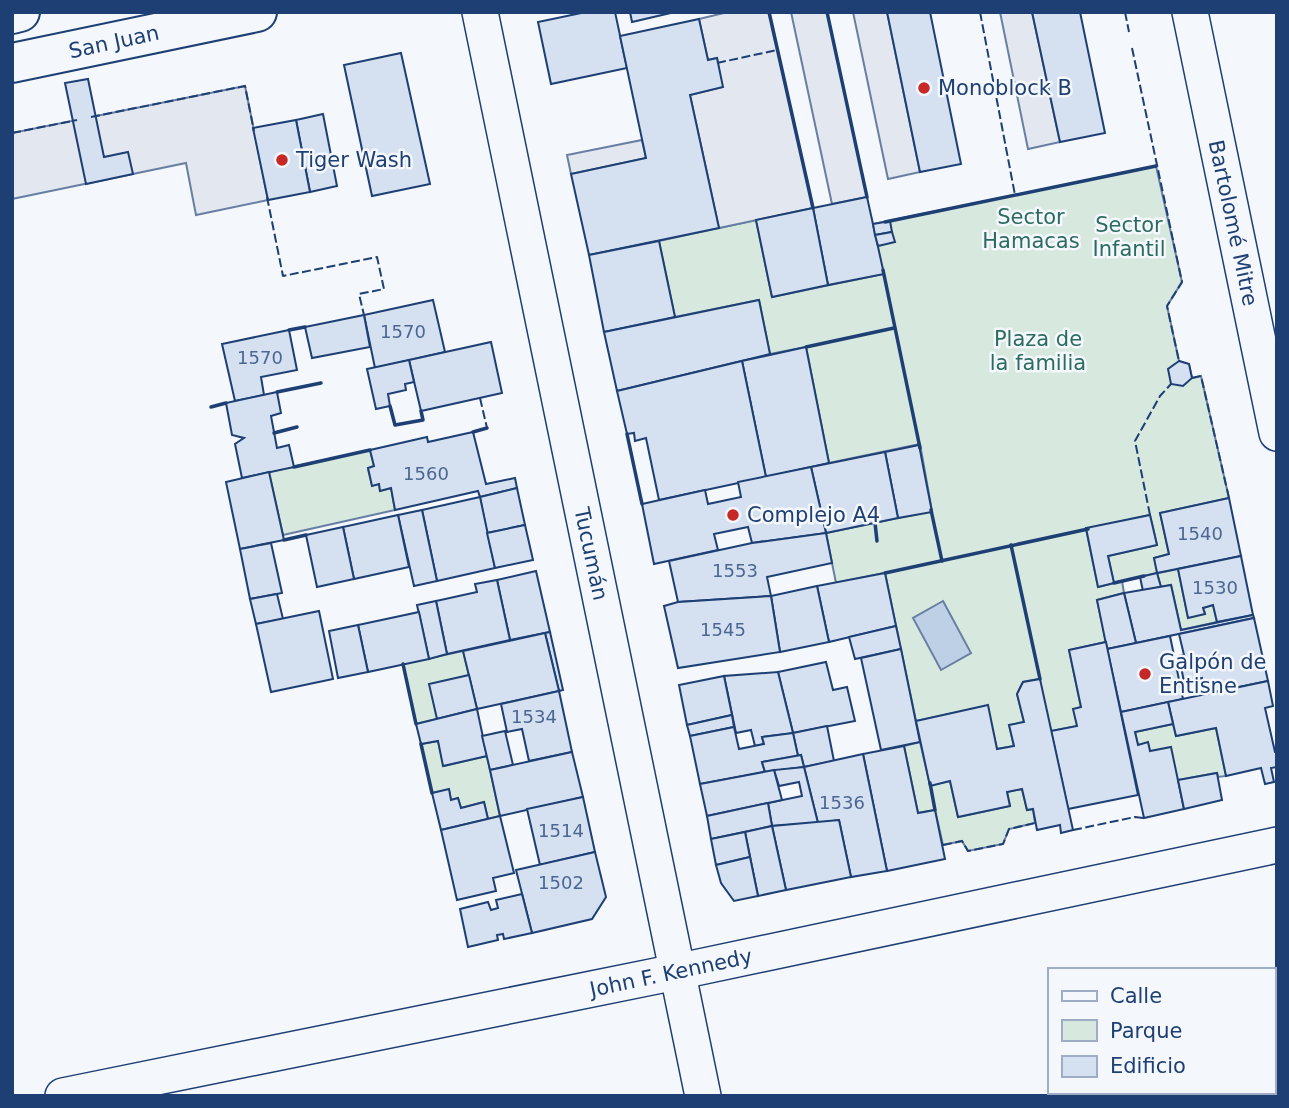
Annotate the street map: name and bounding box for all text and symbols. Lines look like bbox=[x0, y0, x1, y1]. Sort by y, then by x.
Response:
street label: San Juan bbox=[67, 21, 161, 63]
place label: Monoblock B bbox=[938, 76, 1072, 100]
marker: Monoblock B bbox=[916, 80, 932, 96]
street label: Bartolomé Mitre bbox=[1204, 138, 1262, 308]
place label: Tiger Wash bbox=[295, 148, 412, 172]
marker: Tiger Wash bbox=[274, 152, 290, 168]
park label: Sector Hamacas bbox=[982, 205, 1080, 253]
park label: Sector Infantil bbox=[1093, 213, 1165, 261]
house number: 1570 bbox=[380, 321, 426, 342]
park label: Plaza de la familia bbox=[990, 327, 1086, 375]
house number: 1570 bbox=[237, 347, 283, 368]
house number: 1560 bbox=[403, 463, 449, 484]
place label: Complejo A4 bbox=[747, 503, 880, 527]
street label: Tucumán bbox=[569, 504, 613, 603]
marker: Complejo A4 bbox=[725, 507, 741, 523]
house number: 1540 bbox=[1177, 523, 1223, 544]
house number: 1553 bbox=[712, 560, 758, 581]
house number: 1530 bbox=[1192, 577, 1238, 598]
house number: 1545 bbox=[700, 619, 746, 640]
place label: Galpón de Entisne bbox=[1159, 650, 1266, 698]
marker: Galpón de Entisne bbox=[1137, 666, 1153, 682]
house number: 1534 bbox=[511, 706, 557, 727]
house number: 1536 bbox=[819, 792, 865, 813]
house number: 1514 bbox=[538, 820, 584, 841]
house number: 1502 bbox=[538, 872, 584, 893]
street label: John F. Kennedy bbox=[586, 944, 754, 1002]
legend bbox=[1048, 968, 1275, 1094]
text: Calle bbox=[1110, 984, 1162, 1008]
text: Parque bbox=[1110, 1019, 1182, 1043]
text: Edificio bbox=[1110, 1054, 1186, 1078]

